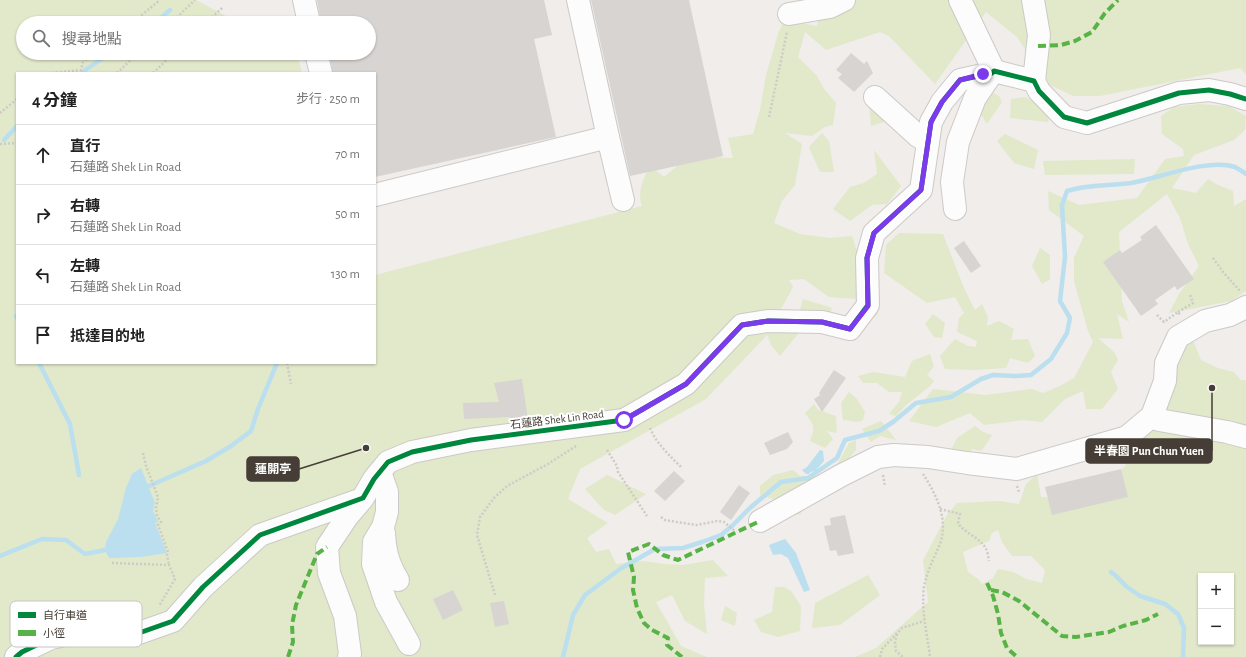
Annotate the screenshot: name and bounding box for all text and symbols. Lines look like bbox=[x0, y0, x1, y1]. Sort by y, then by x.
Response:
search box bbox=[16, 16, 376, 60]
icon: search bbox=[30, 27, 52, 49]
text: 搜尋地點 bbox=[62, 32, 122, 47]
route end bbox=[974, 65, 992, 83]
text: 4 分鐘 bbox=[32, 92, 77, 109]
text: 步行 · 250 m bbox=[296, 93, 360, 106]
text: 直行 bbox=[70, 139, 100, 154]
icon: ahead bbox=[32, 144, 54, 166]
text: 70 m bbox=[335, 148, 360, 161]
text: 石蓮路 Shek Lin Road bbox=[70, 161, 181, 174]
text: 右轉 bbox=[70, 199, 100, 214]
icon: right bbox=[32, 204, 54, 226]
text: 50 m bbox=[335, 208, 360, 221]
text: 石蓮路 Shek Lin Road bbox=[70, 221, 181, 234]
text: 左轉 bbox=[70, 259, 100, 274]
icon: left bbox=[32, 264, 54, 286]
text: 130 m bbox=[331, 268, 360, 281]
text: 石蓮路 Shek Lin Road bbox=[70, 281, 181, 294]
icon: arrive bbox=[32, 324, 54, 346]
text: 抵達目的地 bbox=[70, 329, 145, 344]
street label: 石蓮路 Shek Lin Road bbox=[510, 407, 605, 431]
route start bbox=[615, 411, 633, 429]
callout: 半春園 Pun Chun Yuen bbox=[1086, 439, 1212, 463]
text: 半春園 Pun Chun Yuen bbox=[1094, 444, 1204, 457]
callout: 蓮開亭 bbox=[247, 457, 299, 481]
text: 蓮開亭 bbox=[255, 462, 291, 475]
map controls bbox=[1198, 573, 1234, 645]
button: + bbox=[1198, 573, 1234, 609]
legend bbox=[10, 601, 142, 647]
text: 自行車道 bbox=[43, 609, 87, 621]
button: − bbox=[1198, 609, 1234, 645]
text: 小徑 bbox=[43, 627, 65, 639]

